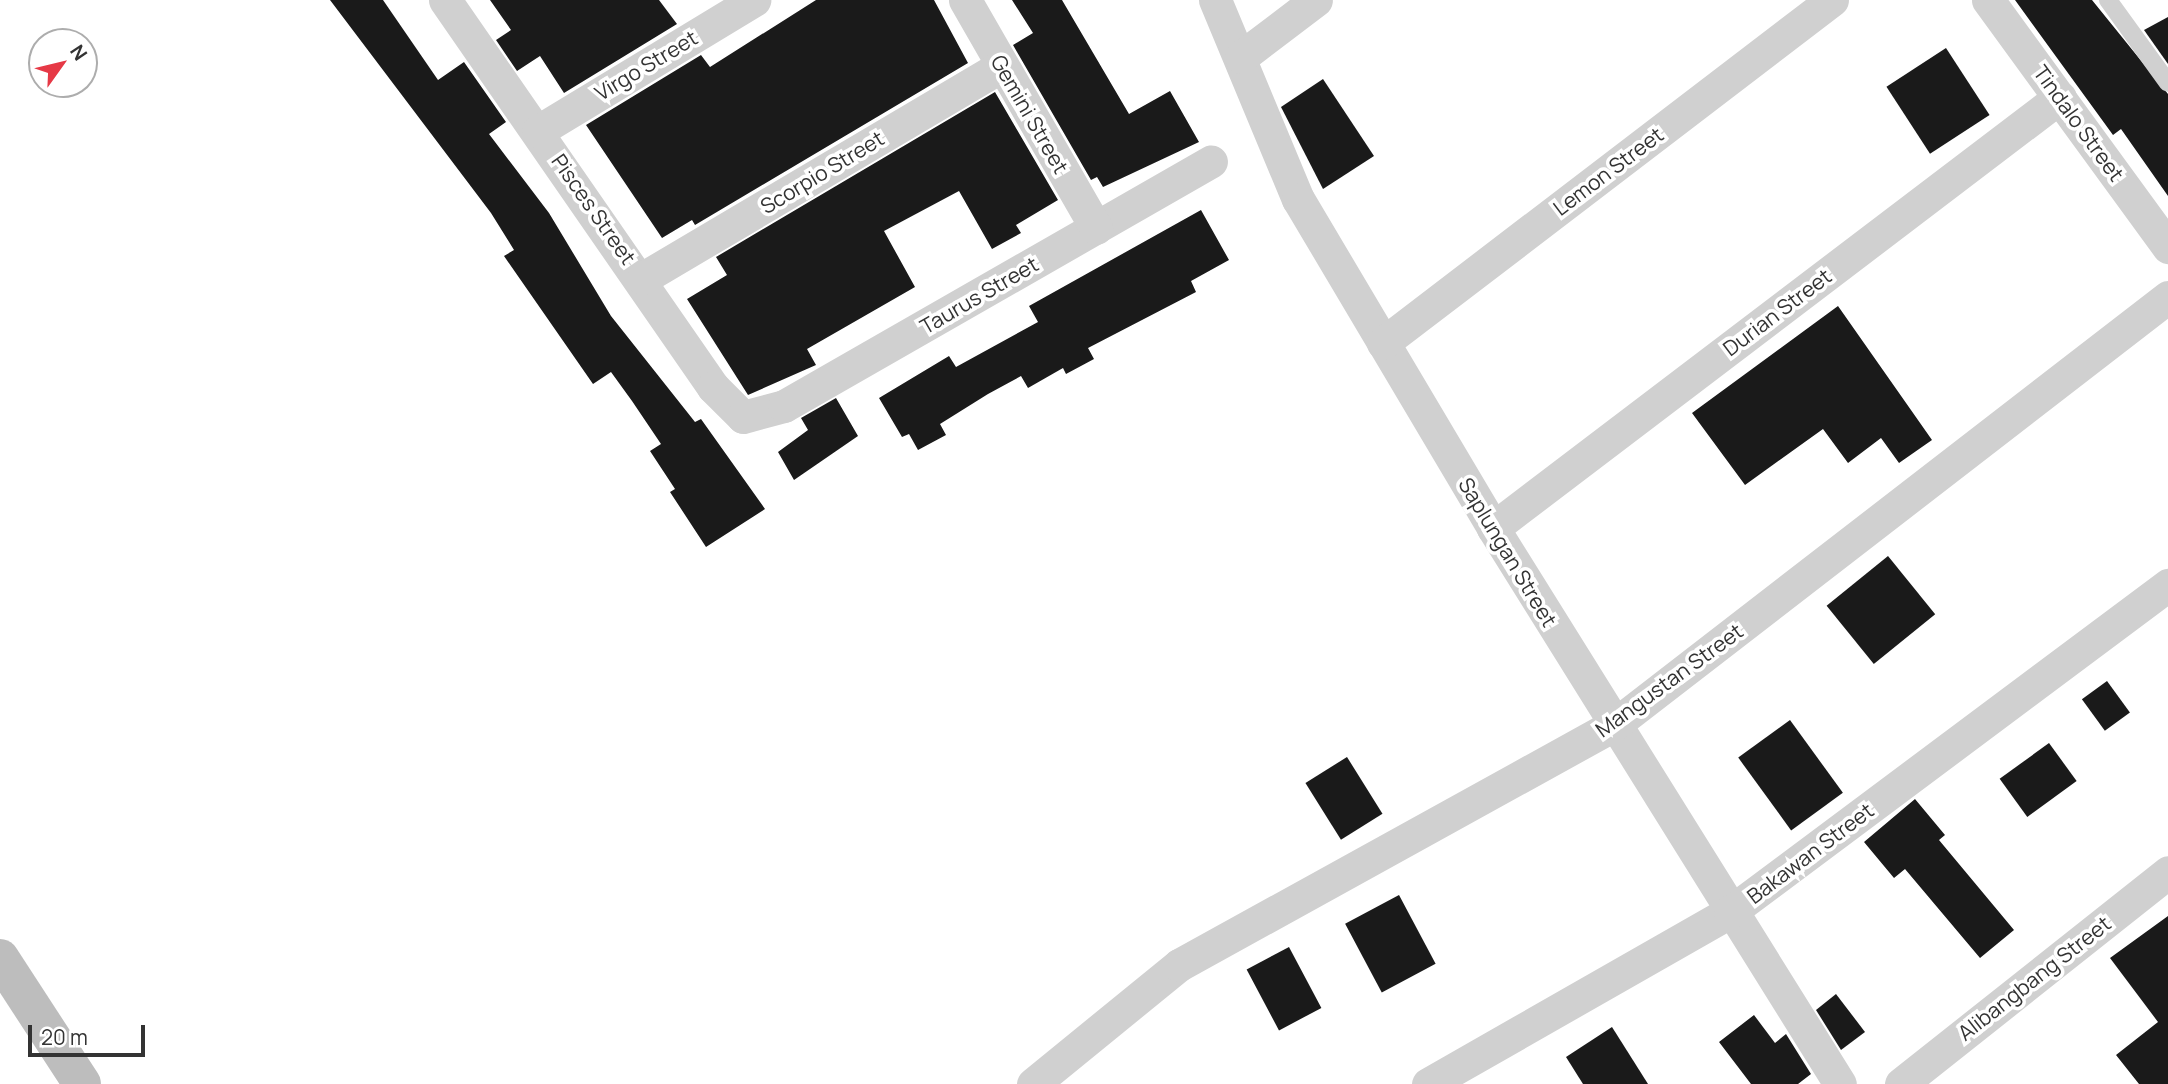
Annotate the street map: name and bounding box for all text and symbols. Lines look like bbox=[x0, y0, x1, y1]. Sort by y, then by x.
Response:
street label: Virgo Street bbox=[590, 25, 702, 105]
north arrow bbox=[28, 28, 98, 98]
text: N bbox=[64, 39, 93, 65]
street label: Gemini Street bbox=[986, 50, 1074, 178]
street label: Tindalo Street bbox=[2029, 60, 2129, 186]
street label: Lemon Street bbox=[1548, 121, 1668, 221]
street label: Scorpio Street bbox=[756, 125, 888, 219]
street label: Pisces Street bbox=[547, 149, 641, 269]
street label: Taurus Street bbox=[915, 251, 1043, 339]
street label: Durian Street bbox=[1718, 263, 1836, 361]
street label: Saplungan Street bbox=[1454, 473, 1562, 631]
street label: Mangustan Street bbox=[1590, 618, 1748, 742]
street label: Bakawan Street bbox=[1742, 797, 1878, 909]
street label: Alibangbang Street bbox=[1953, 911, 2115, 1045]
scale bar bbox=[32, 1010, 149, 1054]
text: 20 m bbox=[41, 1023, 88, 1051]

